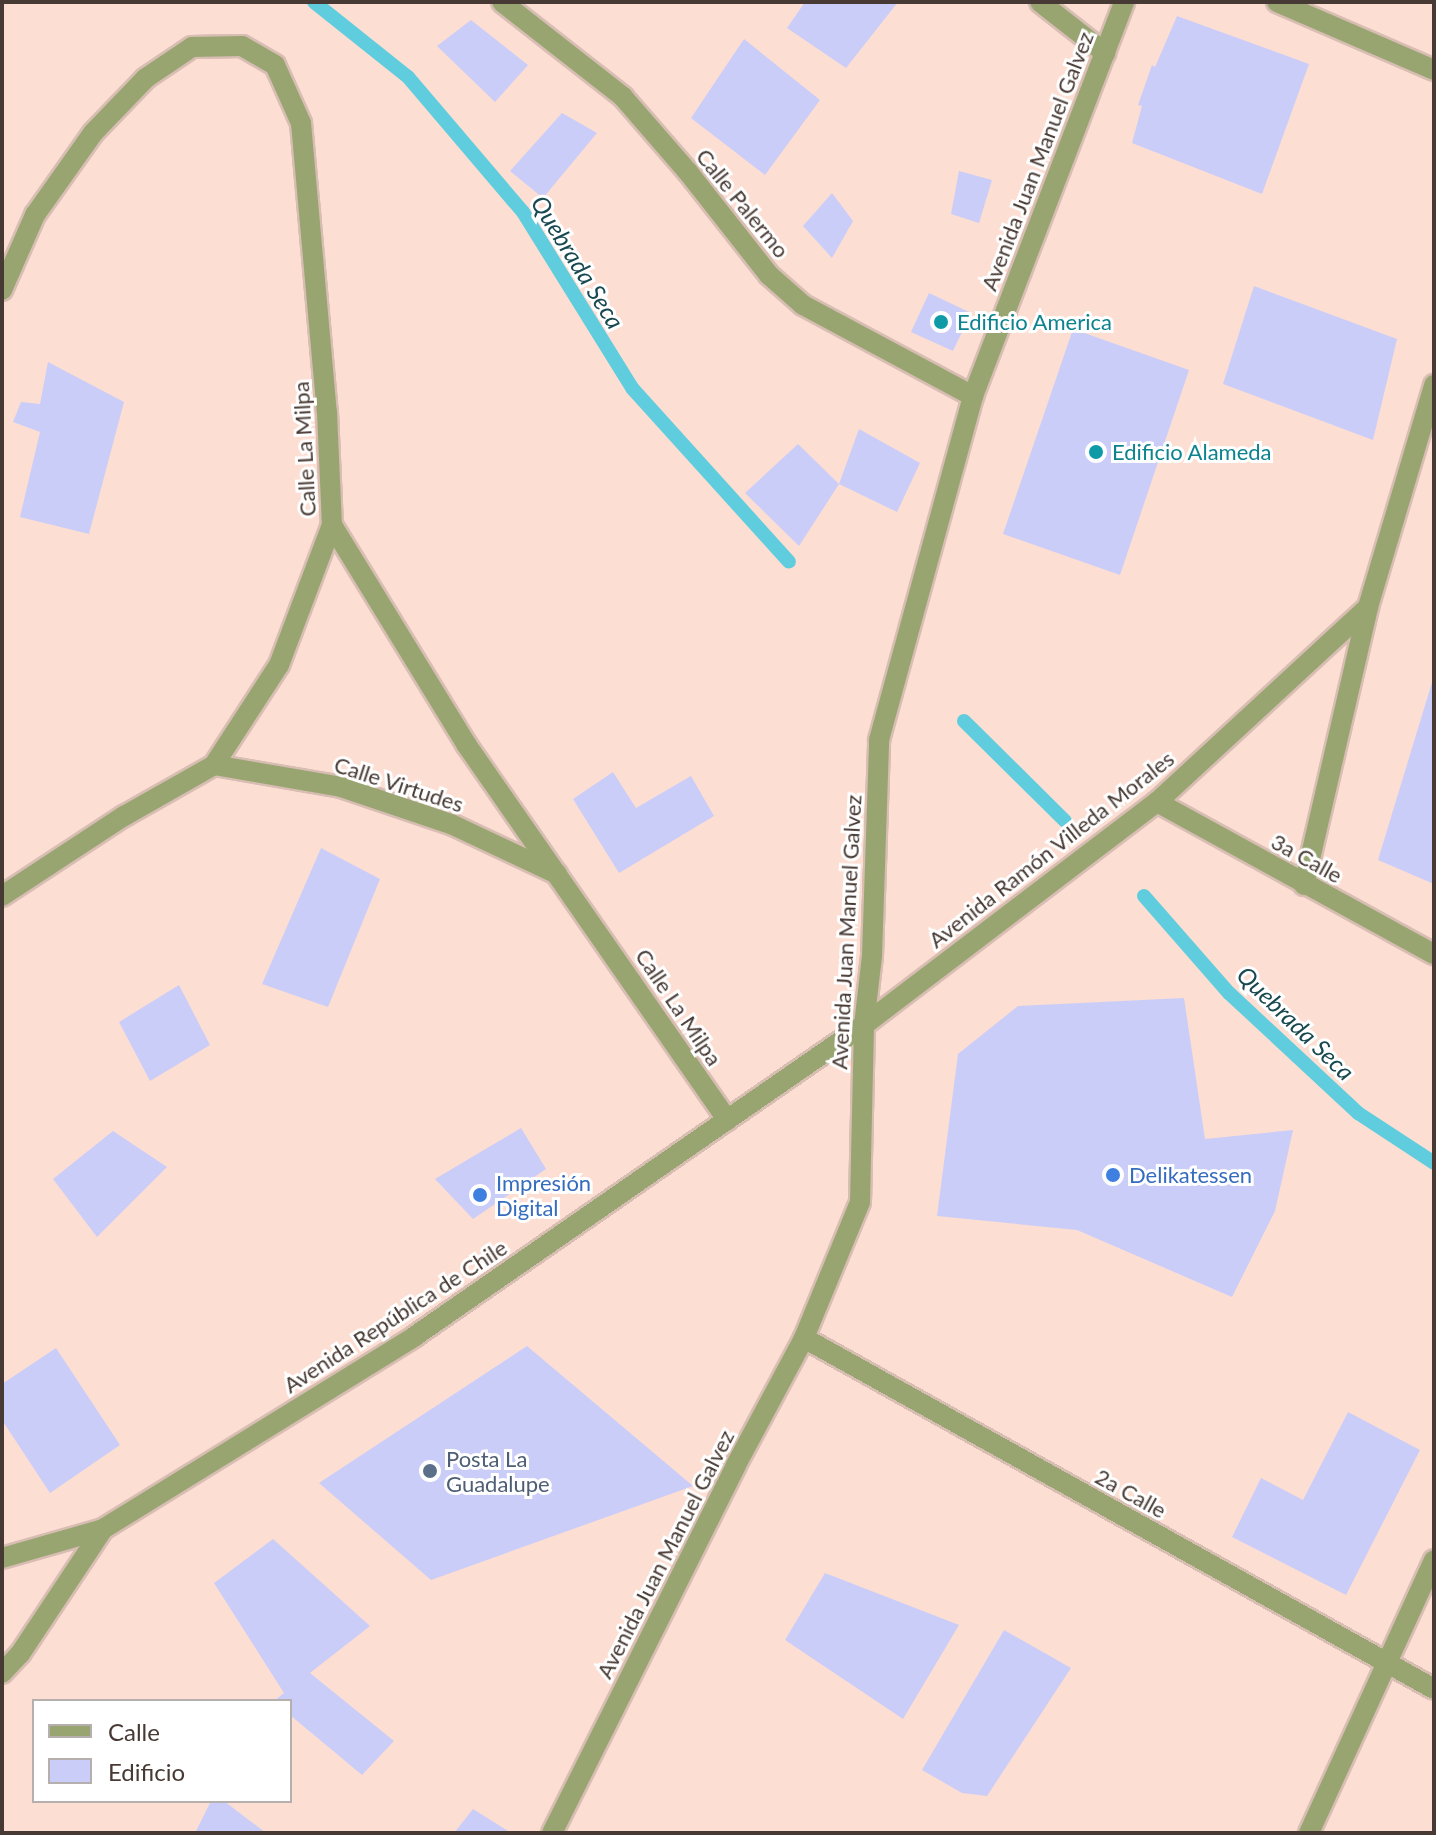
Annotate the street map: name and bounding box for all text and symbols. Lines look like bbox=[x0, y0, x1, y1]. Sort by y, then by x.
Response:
street label: Avenida Juan Manuel Galvez bbox=[975, 27, 1099, 295]
street label: Calle Palermo bbox=[691, 143, 795, 263]
water label: Quebrada Seca bbox=[526, 190, 630, 334]
place label: Edificio America bbox=[957, 309, 1113, 335]
marker: Edificio America bbox=[932, 313, 950, 331]
street label: Calle La Milpa bbox=[287, 381, 321, 517]
place label: Edificio Alameda bbox=[1112, 439, 1272, 465]
marker: Edificio Alameda bbox=[1087, 443, 1105, 461]
street label: Avenida Ramón Villeda Morales bbox=[923, 745, 1179, 953]
street label: Calle Virtudes bbox=[331, 751, 467, 817]
street label: Avenida Juan Manuel Galvez bbox=[826, 794, 866, 1070]
street label: 3a Calle bbox=[1267, 828, 1347, 888]
street label: Calle La Milpa bbox=[630, 944, 728, 1070]
water label: Quebrada Seca bbox=[1231, 960, 1361, 1086]
place label: Delikatessen bbox=[1129, 1162, 1252, 1188]
marker: Delikatessen bbox=[1104, 1166, 1122, 1184]
place label: Impresión Digital bbox=[496, 1169, 591, 1220]
marker: Impresión Digital bbox=[471, 1186, 489, 1204]
street label: Avenida República de Chile bbox=[278, 1234, 512, 1398]
street label: Avenida Juan Manuel Galvez bbox=[591, 1425, 739, 1683]
place label: Posta La Guadalupe bbox=[446, 1445, 550, 1496]
marker: Posta La Guadalupe bbox=[421, 1462, 439, 1480]
street label: 2a Calle bbox=[1091, 1463, 1171, 1523]
legend bbox=[32, 1699, 292, 1803]
text: Calle bbox=[108, 1717, 160, 1746]
text: Edificio bbox=[108, 1757, 185, 1786]

